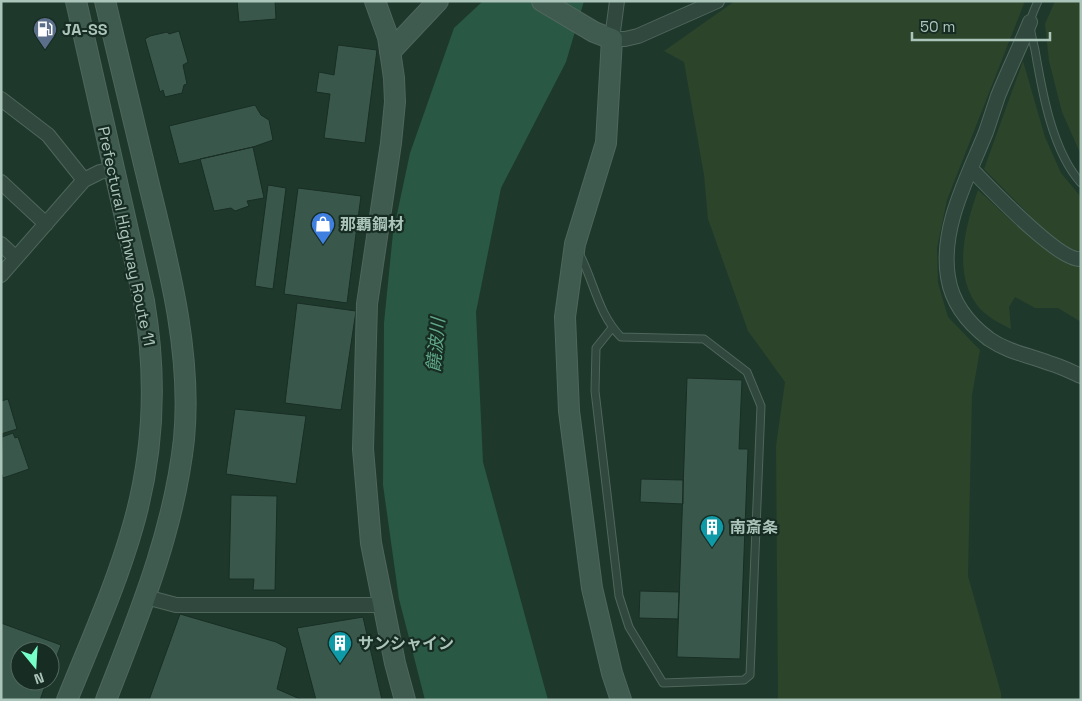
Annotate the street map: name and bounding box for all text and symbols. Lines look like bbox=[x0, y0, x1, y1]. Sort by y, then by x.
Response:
scale bar bbox=[912, 10, 1050, 42]
fuel station icon: JA-SS bbox=[32, 16, 58, 50]
text: 50 m bbox=[920, 17, 955, 36]
place label: JA-SS bbox=[62, 19, 108, 40]
street label: Prefectural Highway Route 11 bbox=[93, 124, 160, 348]
shop icon: 那覇鋼材 bbox=[310, 211, 336, 245]
place label: 那覇鋼材 bbox=[340, 214, 404, 235]
water label: 饒波川 bbox=[422, 315, 449, 373]
building icon: 南斎条 bbox=[699, 514, 725, 548]
place label: 南斎条 bbox=[730, 517, 778, 538]
building icon: サンシャイン bbox=[327, 630, 353, 664]
place label: サンシャイン bbox=[358, 633, 454, 654]
north arrow bbox=[10, 641, 60, 691]
text: N bbox=[32, 668, 46, 688]

